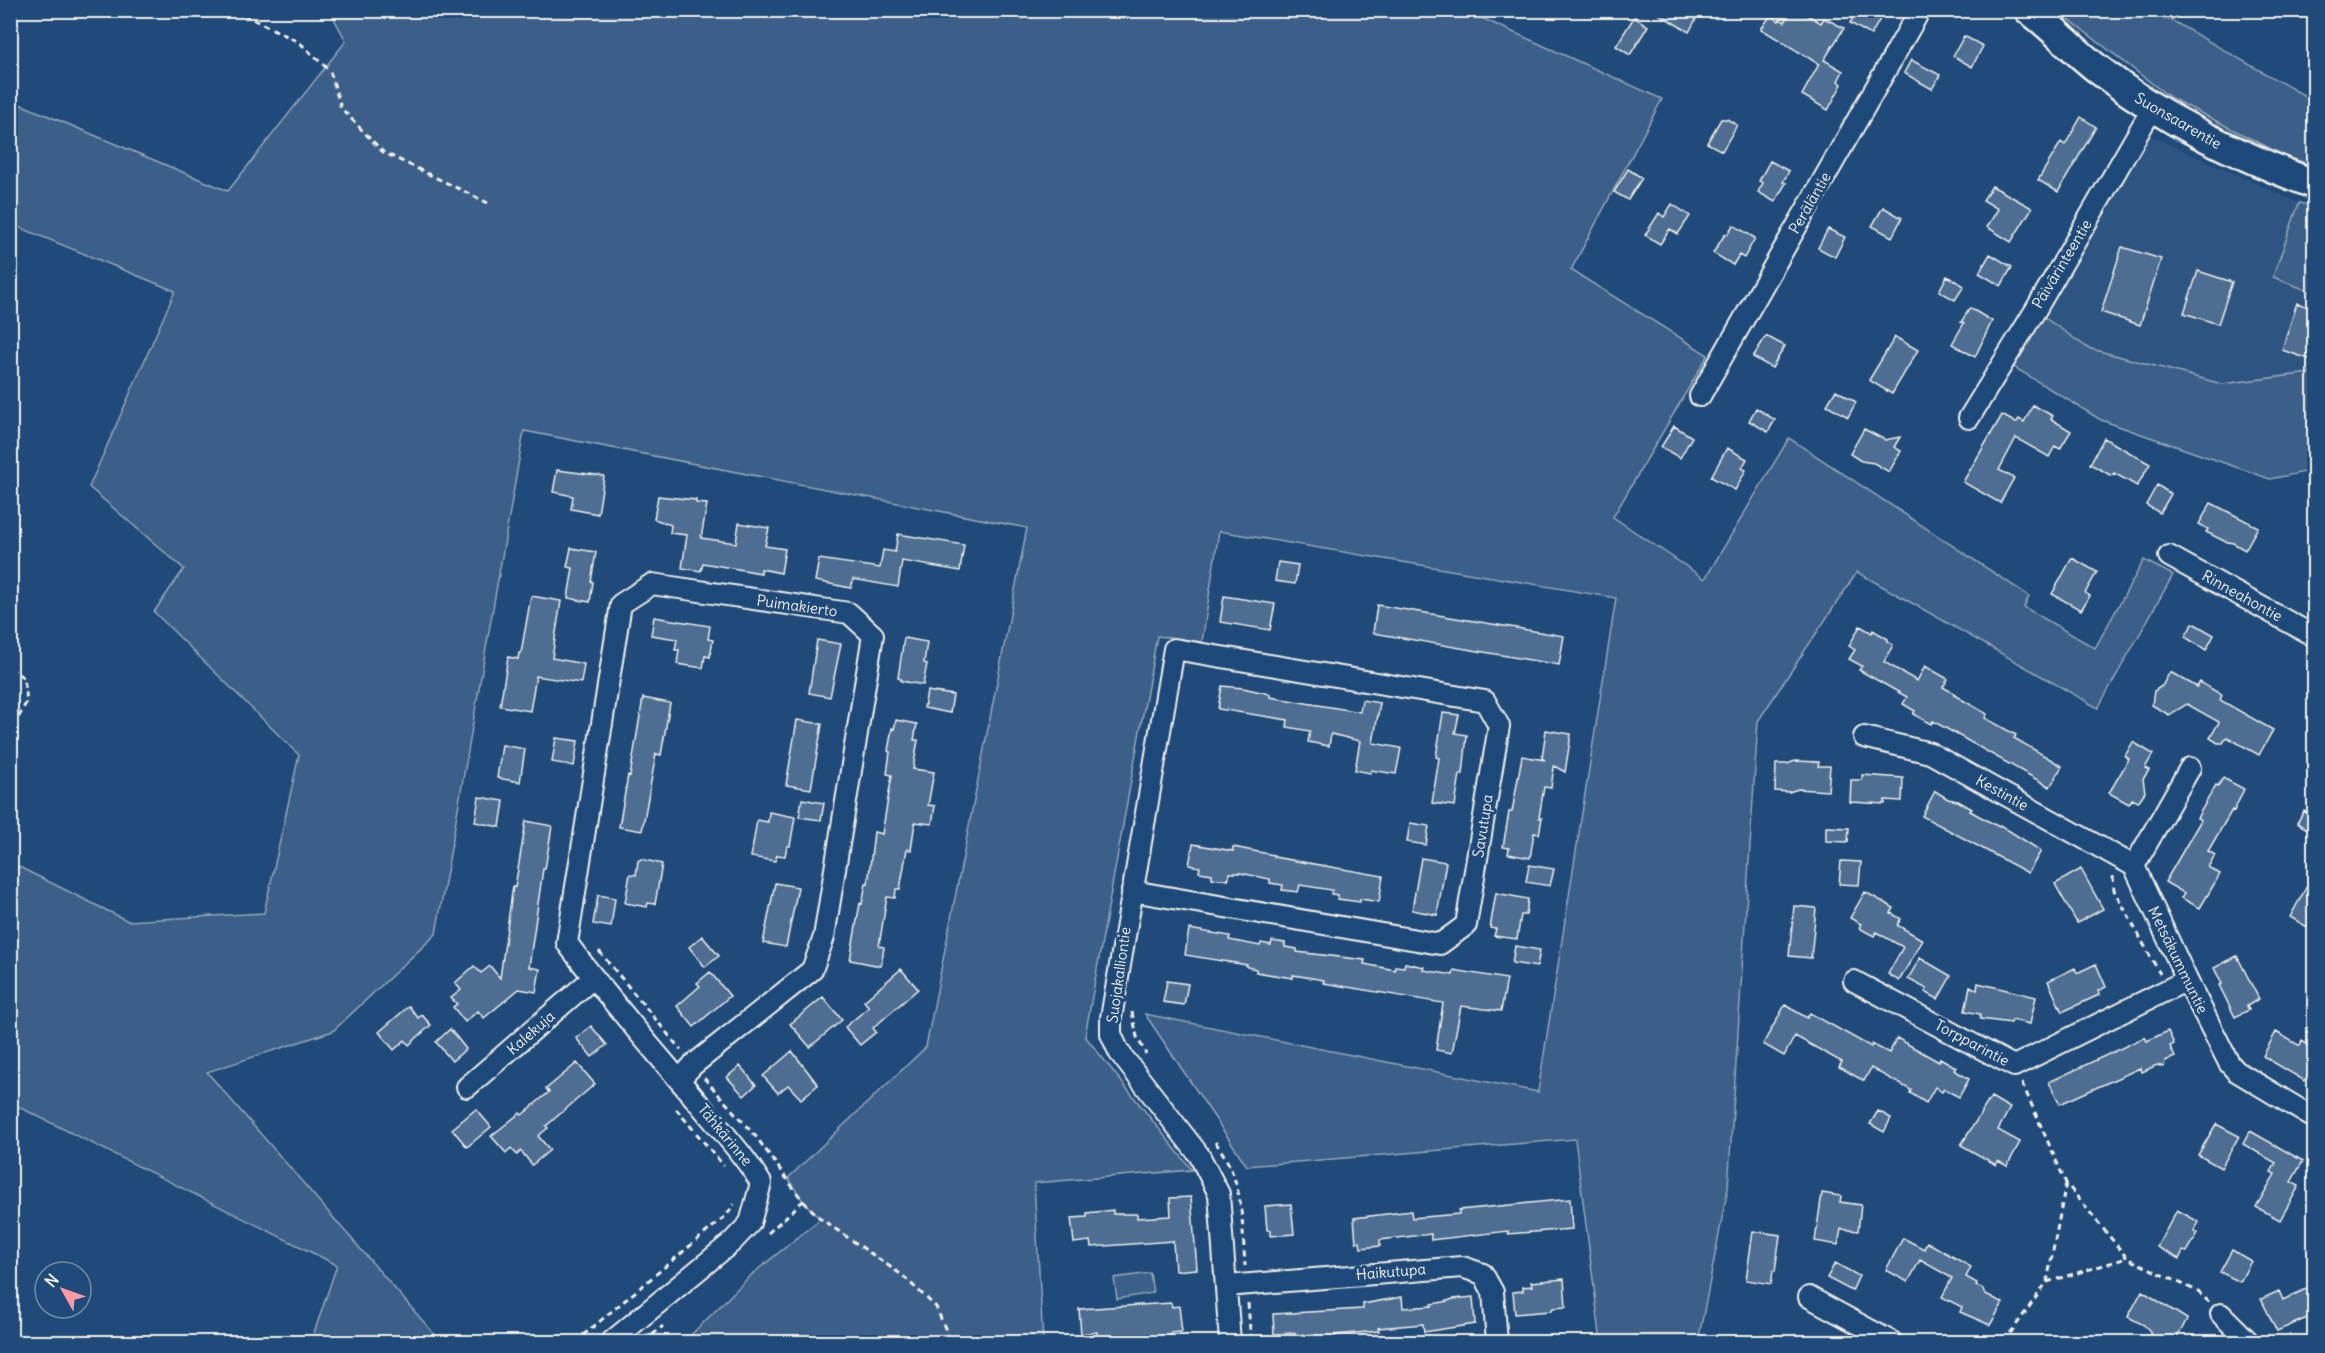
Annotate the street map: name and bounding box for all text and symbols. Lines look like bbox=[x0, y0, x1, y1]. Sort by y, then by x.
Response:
street label: Suonsaarentie bbox=[2132, 88, 2225, 153]
street label: Peräläntie bbox=[1784, 169, 1835, 237]
street label: Päivärinteentie bbox=[2028, 216, 2096, 312]
street label: Rinneahontie bbox=[2199, 566, 2286, 625]
street label: Puimakierto bbox=[755, 590, 839, 621]
street label: Kestintie bbox=[1973, 770, 2032, 815]
street label: Savutupa bbox=[1468, 792, 1497, 859]
street label: Metsäkummuntie bbox=[2144, 903, 2213, 1017]
street label: Suojakalliontie bbox=[1102, 926, 1135, 1024]
street label: Kalekuja bbox=[503, 1006, 559, 1059]
street label: Torpparintie bbox=[1932, 1015, 2013, 1070]
street label: Tähkärinne bbox=[694, 1100, 757, 1170]
street label: Haikutupa bbox=[1355, 1259, 1427, 1284]
north arrow bbox=[33, 1260, 93, 1320]
text: N bbox=[40, 1270, 63, 1291]

